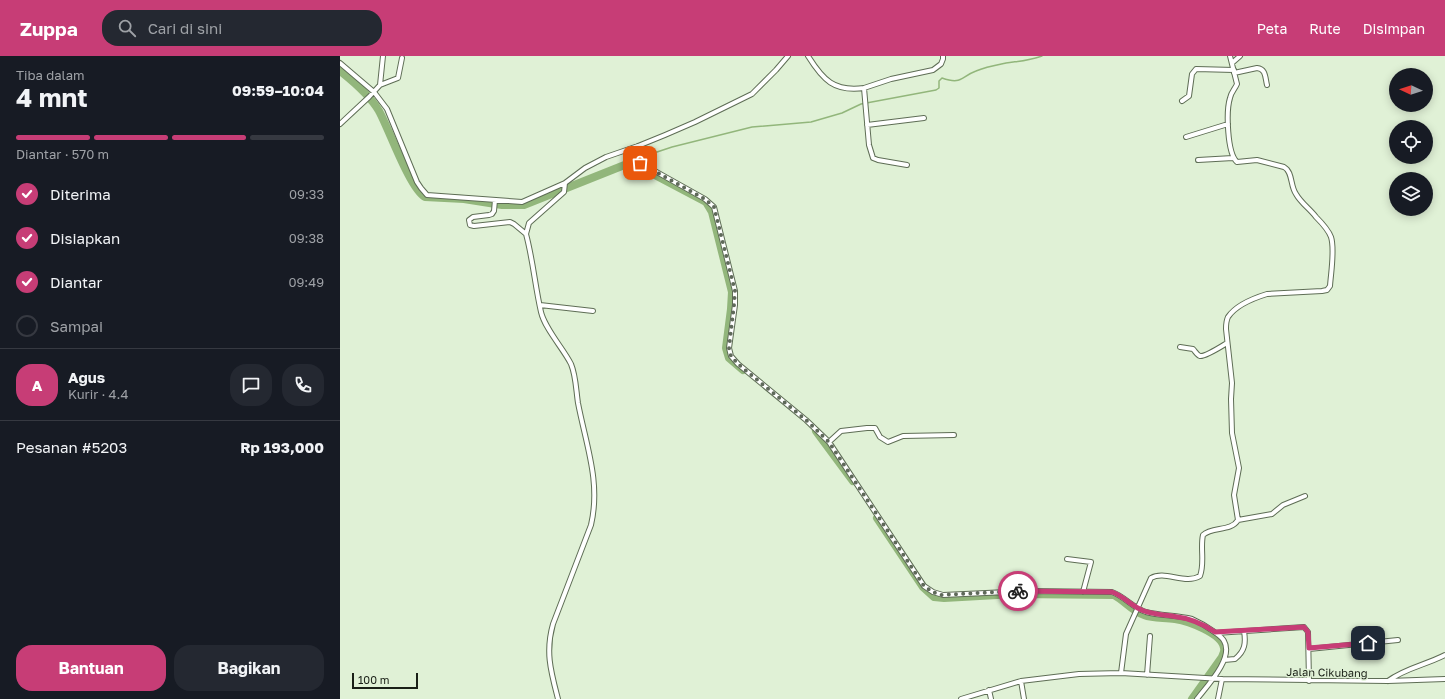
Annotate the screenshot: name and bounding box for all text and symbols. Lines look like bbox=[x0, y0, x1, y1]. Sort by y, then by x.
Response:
search box bbox=[102, 10, 382, 46]
text: Zuppa bbox=[20, 17, 78, 40]
icon: search bbox=[116, 17, 138, 39]
text: Cari di sini bbox=[148, 19, 222, 37]
text: Peta bbox=[1257, 20, 1287, 37]
text: Rute bbox=[1309, 20, 1341, 37]
text: Disimpan bbox=[1363, 20, 1425, 37]
text: Tiba dalam bbox=[16, 67, 84, 83]
north arrow bbox=[1389, 68, 1433, 112]
map controls bbox=[1389, 68, 1433, 216]
text: 09:59–10:04 bbox=[232, 81, 324, 99]
text: 4 mnt bbox=[16, 82, 88, 113]
button: locate bbox=[1389, 120, 1433, 164]
text: Diantar · 570 m bbox=[16, 146, 109, 162]
pin bbox=[623, 146, 657, 180]
icon: bag bbox=[629, 152, 651, 174]
button: layers bbox=[1389, 172, 1433, 216]
icon: check bbox=[16, 183, 38, 205]
text: Diterima bbox=[50, 185, 111, 203]
text: 09:33 bbox=[289, 186, 324, 202]
icon: check bbox=[16, 227, 38, 249]
text: Disiapkan bbox=[50, 229, 120, 247]
text: 09:38 bbox=[289, 230, 324, 246]
icon: check bbox=[16, 271, 38, 293]
text: Diantar bbox=[50, 273, 102, 291]
text: 09:49 bbox=[288, 274, 324, 290]
text: Sampai bbox=[50, 317, 103, 335]
button: chat bbox=[230, 364, 272, 406]
button: phone bbox=[282, 364, 324, 406]
text: Agus bbox=[68, 368, 105, 386]
text: A bbox=[32, 376, 42, 394]
text: Kurir · 4.4 bbox=[68, 386, 128, 402]
text: Pesanan #5203 bbox=[16, 438, 127, 456]
text: Rp 193,000 bbox=[240, 438, 324, 456]
courier bbox=[998, 571, 1038, 611]
icon: bike bbox=[1007, 580, 1029, 602]
pin bbox=[1351, 626, 1385, 660]
icon: home bbox=[1357, 632, 1379, 654]
button: Bantuan bbox=[16, 645, 166, 691]
button: Bagikan bbox=[174, 645, 324, 691]
street label: Jalan Cikubang bbox=[1286, 665, 1368, 679]
scale bar bbox=[352, 671, 418, 690]
text: 100 m bbox=[358, 673, 389, 686]

